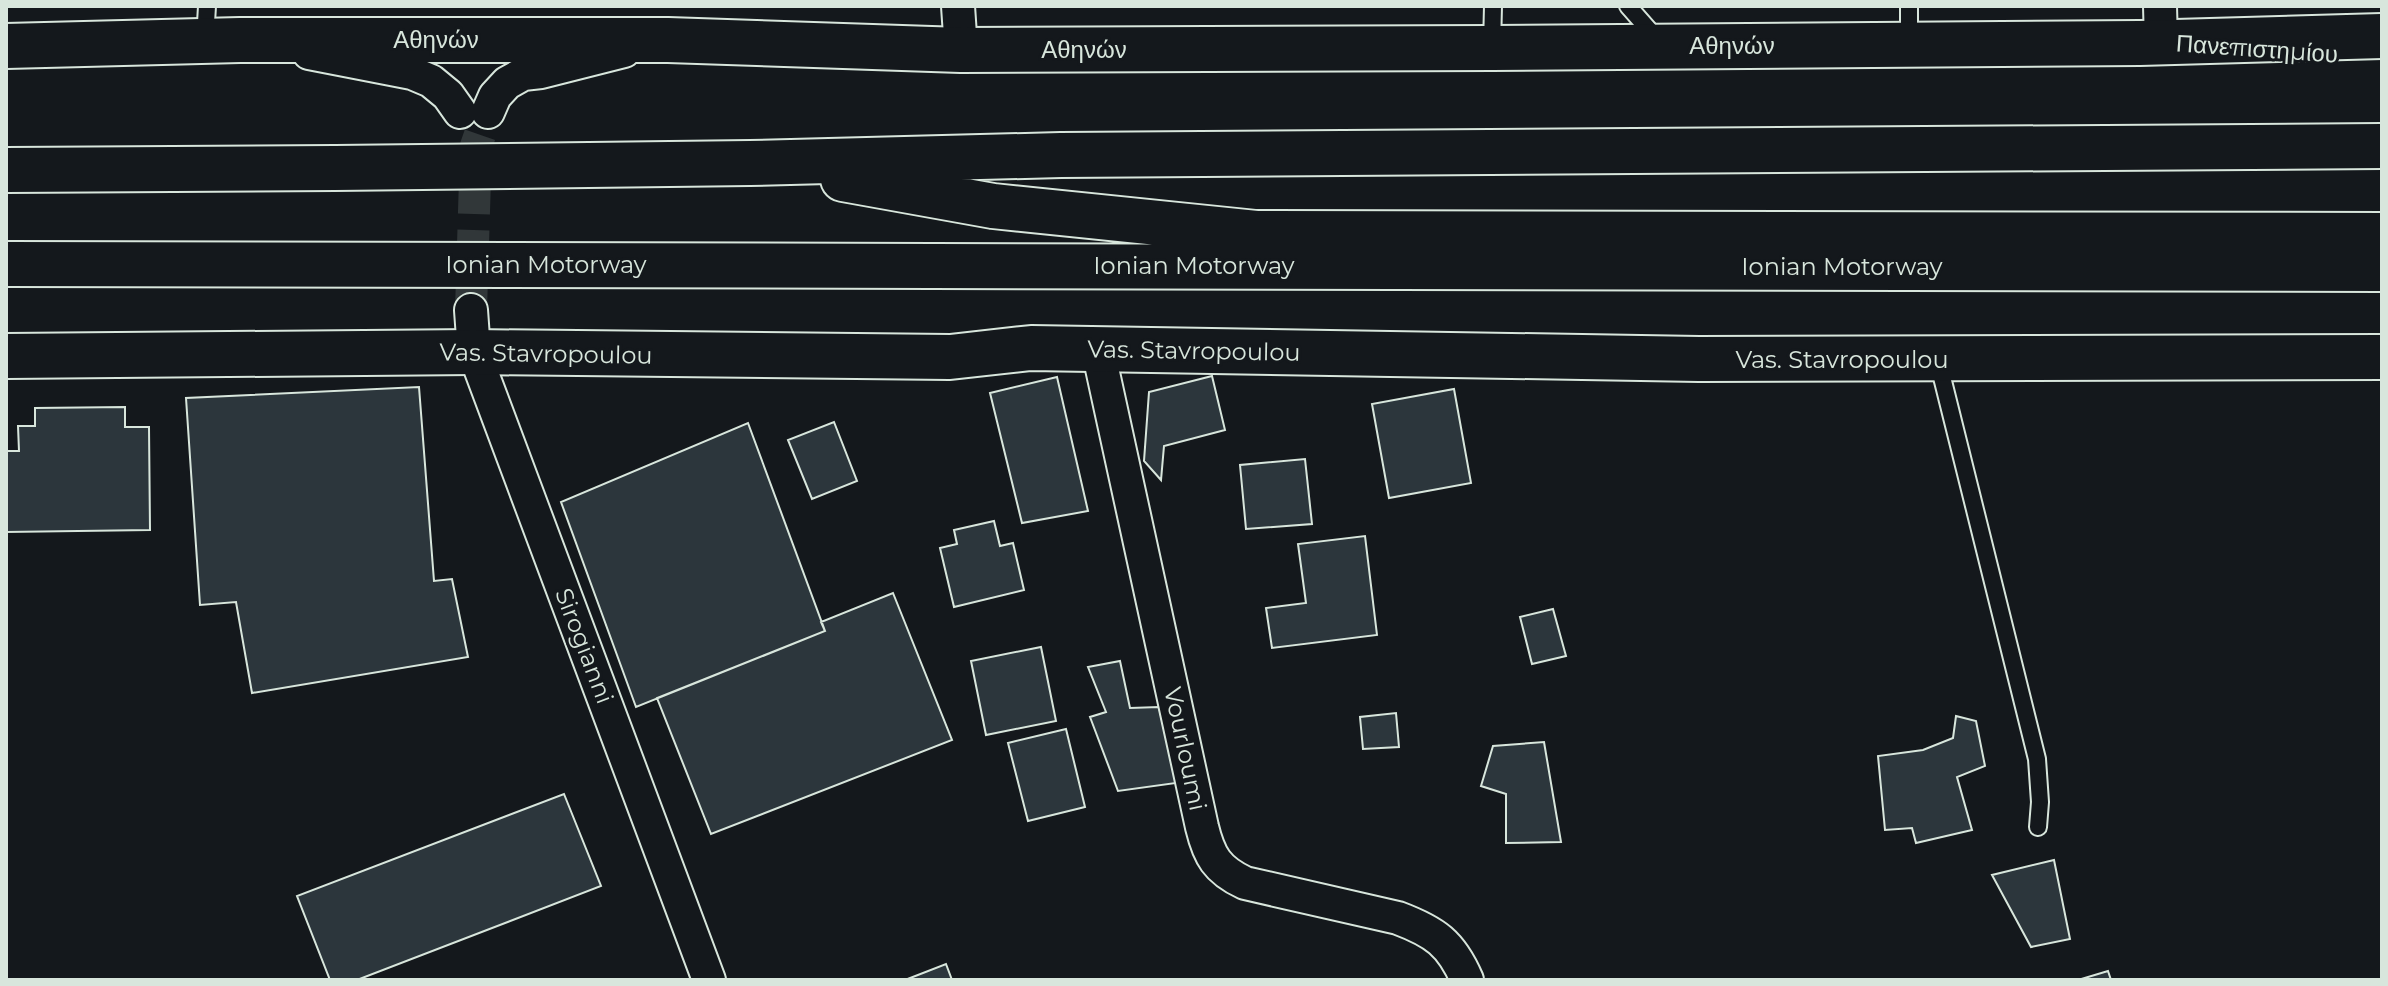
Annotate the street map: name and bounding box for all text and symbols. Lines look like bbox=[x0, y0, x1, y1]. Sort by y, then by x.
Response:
street label: Αθηνών bbox=[393, 25, 479, 54]
street label: Πανεπιστημίου bbox=[2175, 28, 2339, 69]
street label: Αθηνών bbox=[1689, 31, 1775, 60]
street label: Αθηνών bbox=[1041, 35, 1127, 64]
street label: Ionian Motorway bbox=[445, 250, 647, 279]
street label: Ionian Motorway bbox=[1093, 251, 1295, 280]
street label: Ionian Motorway bbox=[1741, 252, 1943, 281]
street label: Vas. Stavropoulou bbox=[1087, 334, 1301, 367]
street label: Vas. Stavropoulou bbox=[439, 337, 653, 370]
street label: Vas. Stavropoulou bbox=[1735, 345, 1949, 374]
street label: Sirogianni bbox=[549, 584, 620, 708]
street label: Vourloumi bbox=[1158, 684, 1213, 813]

